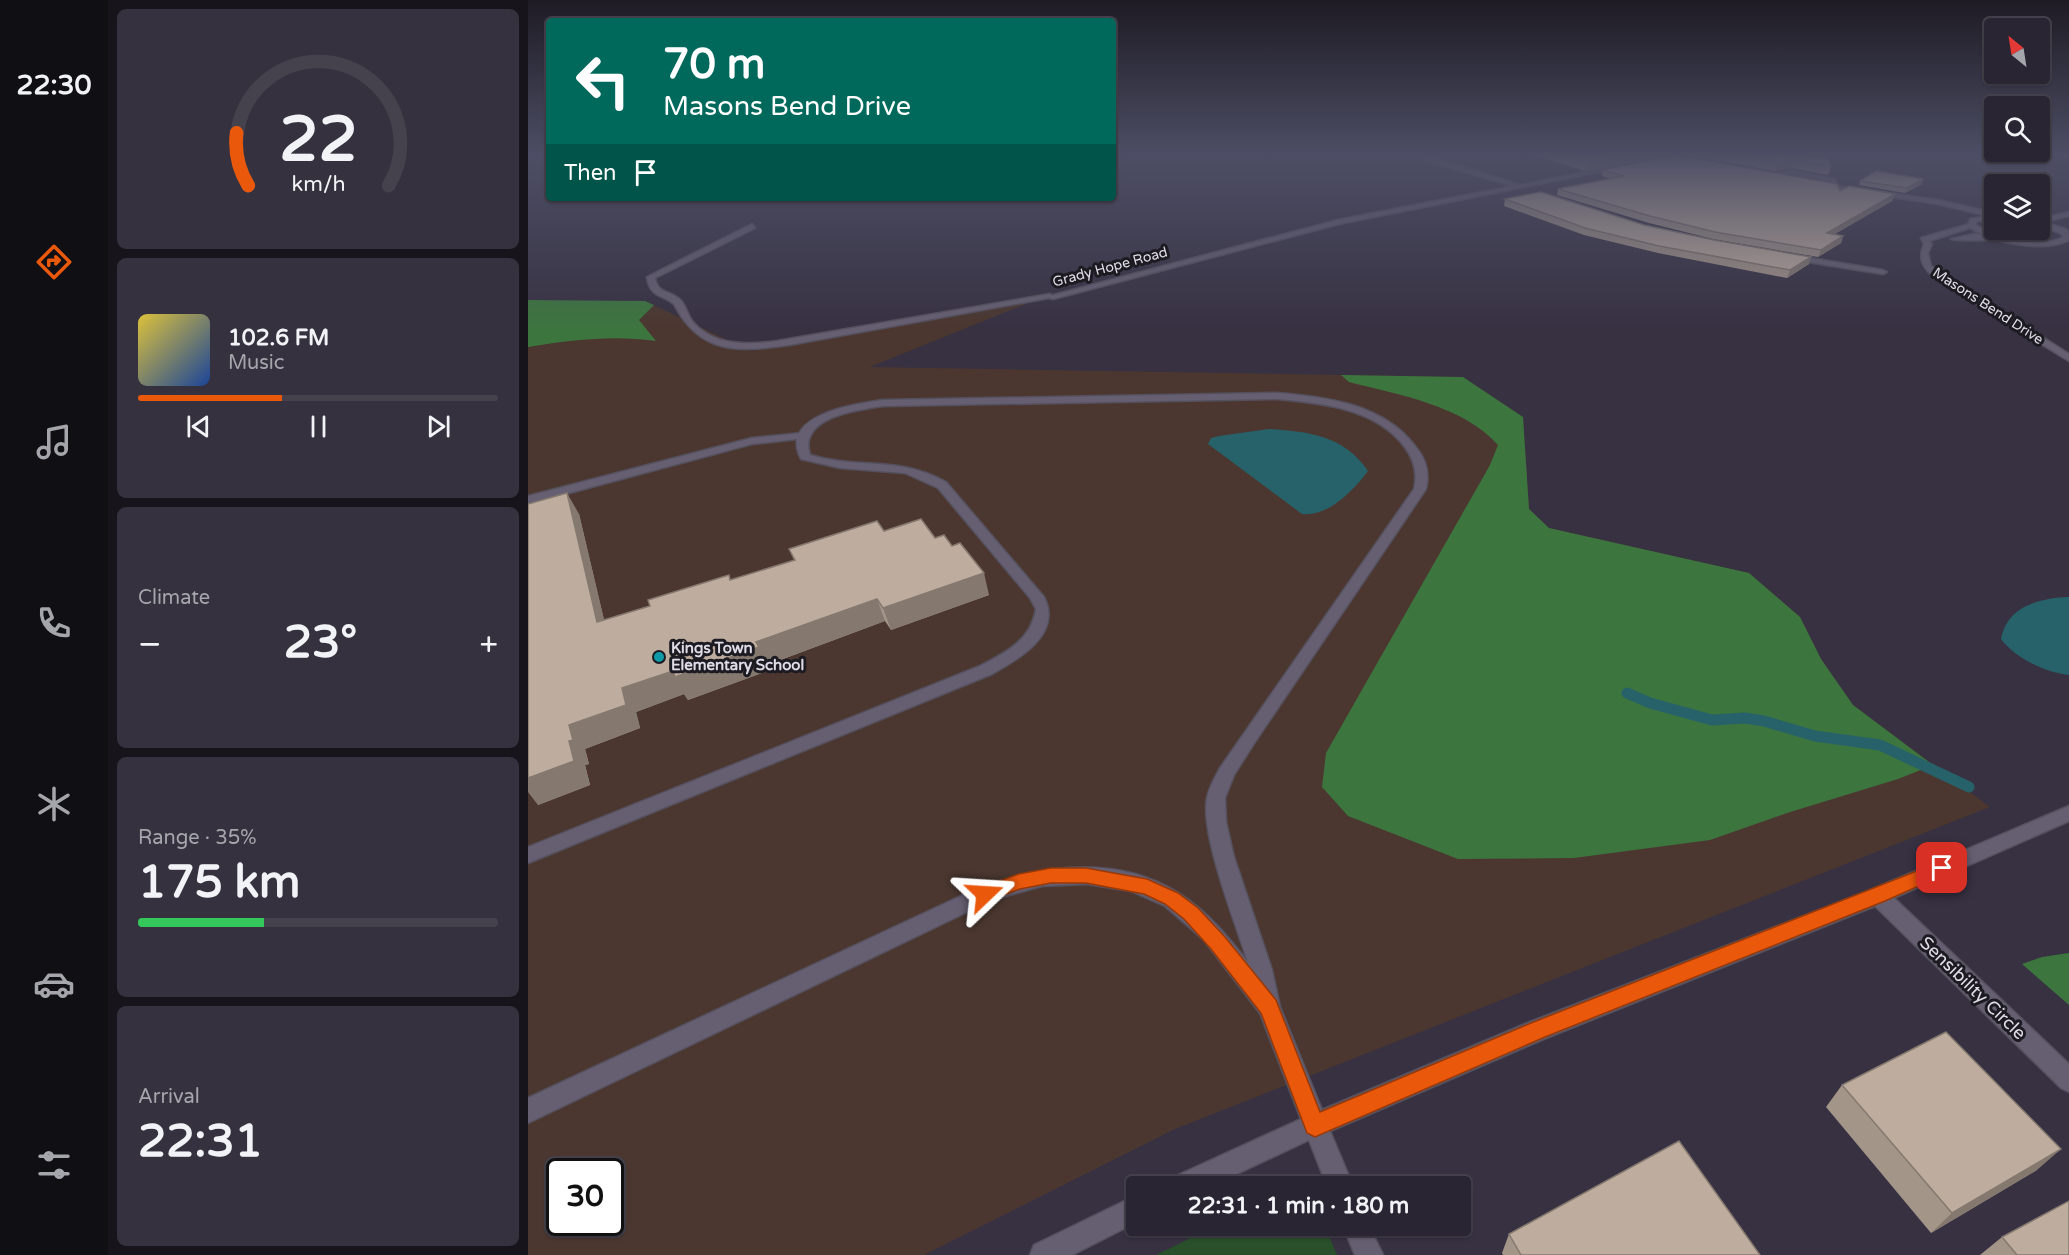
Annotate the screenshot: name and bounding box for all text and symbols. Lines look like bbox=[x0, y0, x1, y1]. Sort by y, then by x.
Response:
north arrow bbox=[1984, 18, 2050, 84]
map controls bbox=[1984, 18, 2050, 240]
text: 70 m bbox=[663, 39, 765, 90]
icon: left bbox=[564, 42, 642, 120]
text: 22:30 bbox=[17, 69, 91, 102]
text: Masons Bend Drive bbox=[663, 90, 911, 123]
button: search bbox=[1984, 96, 2050, 162]
text: 22 bbox=[279, 103, 357, 178]
icon: arrive bbox=[629, 156, 662, 189]
text: Then bbox=[564, 160, 617, 186]
text: km/h bbox=[291, 171, 345, 197]
button: layers bbox=[1984, 174, 2050, 240]
icon: directions bbox=[33, 241, 75, 283]
street label: Grady Hope Road bbox=[1051, 243, 1169, 291]
street label: Masons Bend Drive bbox=[1929, 264, 2047, 348]
text: 102.6 FM bbox=[228, 325, 329, 351]
text: Music bbox=[228, 351, 284, 375]
icon: previous bbox=[182, 410, 215, 443]
icon: pause bbox=[302, 410, 335, 443]
icon: next bbox=[422, 410, 455, 443]
icon: music bbox=[33, 421, 75, 463]
text: Climate bbox=[138, 586, 210, 610]
icon: phone bbox=[33, 602, 75, 644]
text: 23° bbox=[284, 616, 357, 670]
text: − bbox=[138, 625, 162, 664]
text: + bbox=[479, 625, 498, 664]
place label: Kings Town Elementary School bbox=[671, 639, 804, 675]
marker: Kings Town Elementary School bbox=[652, 650, 666, 664]
icon: climate bbox=[33, 783, 75, 825]
text: Range · 35% bbox=[138, 826, 257, 850]
pin bbox=[1916, 842, 1967, 893]
icon: arrive bbox=[1925, 851, 1958, 884]
text: 175 km bbox=[138, 856, 300, 910]
position arrow bbox=[953, 862, 1017, 926]
street label: Sensibility Circle bbox=[1915, 932, 2031, 1044]
icon: car bbox=[33, 963, 75, 1005]
text: Arrival bbox=[138, 1085, 200, 1109]
text: 22:31 bbox=[138, 1115, 263, 1169]
icon: filters bbox=[33, 1144, 75, 1186]
speed limit sign: 30 bbox=[546, 1158, 624, 1236]
text: 22:31 · 1 min · 180 m bbox=[1188, 1193, 1409, 1219]

